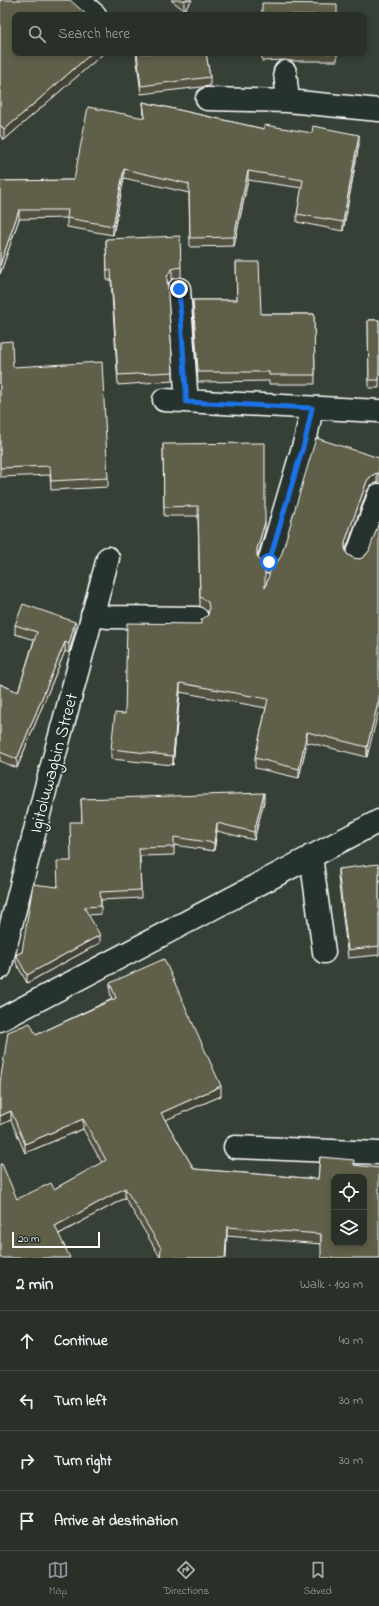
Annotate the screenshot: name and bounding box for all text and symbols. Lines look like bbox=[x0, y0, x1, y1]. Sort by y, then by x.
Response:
search box bbox=[12, 12, 367, 56]
icon: search bbox=[26, 23, 48, 45]
text: Search here bbox=[58, 23, 130, 45]
route end bbox=[170, 280, 188, 298]
route start bbox=[260, 553, 278, 571]
street label: Igitoluwagbin Street bbox=[24, 691, 87, 837]
map controls bbox=[331, 1174, 367, 1246]
button: locate bbox=[331, 1174, 367, 1210]
button: layers bbox=[331, 1210, 367, 1246]
scale bar bbox=[12, 1230, 100, 1249]
text: 20 m bbox=[18, 1231, 40, 1247]
text: 2 min bbox=[16, 1272, 53, 1297]
text: Walk · 100 m bbox=[300, 1275, 363, 1294]
icon: ahead bbox=[16, 1330, 38, 1352]
text: Continue bbox=[54, 1330, 108, 1352]
text: 40 m bbox=[339, 1331, 363, 1350]
icon: left bbox=[16, 1390, 38, 1412]
text: Turn left bbox=[54, 1390, 107, 1412]
text: 30 m bbox=[339, 1391, 363, 1410]
icon: right bbox=[16, 1450, 38, 1472]
text: Turn right bbox=[54, 1450, 112, 1472]
text: 30 m bbox=[339, 1451, 363, 1470]
icon: arrive bbox=[16, 1510, 38, 1532]
text: Arrive at destination bbox=[54, 1510, 178, 1532]
tab: Map bbox=[47, 1559, 69, 1599]
tab: Directions bbox=[163, 1559, 209, 1599]
tab: Saved bbox=[303, 1559, 332, 1599]

